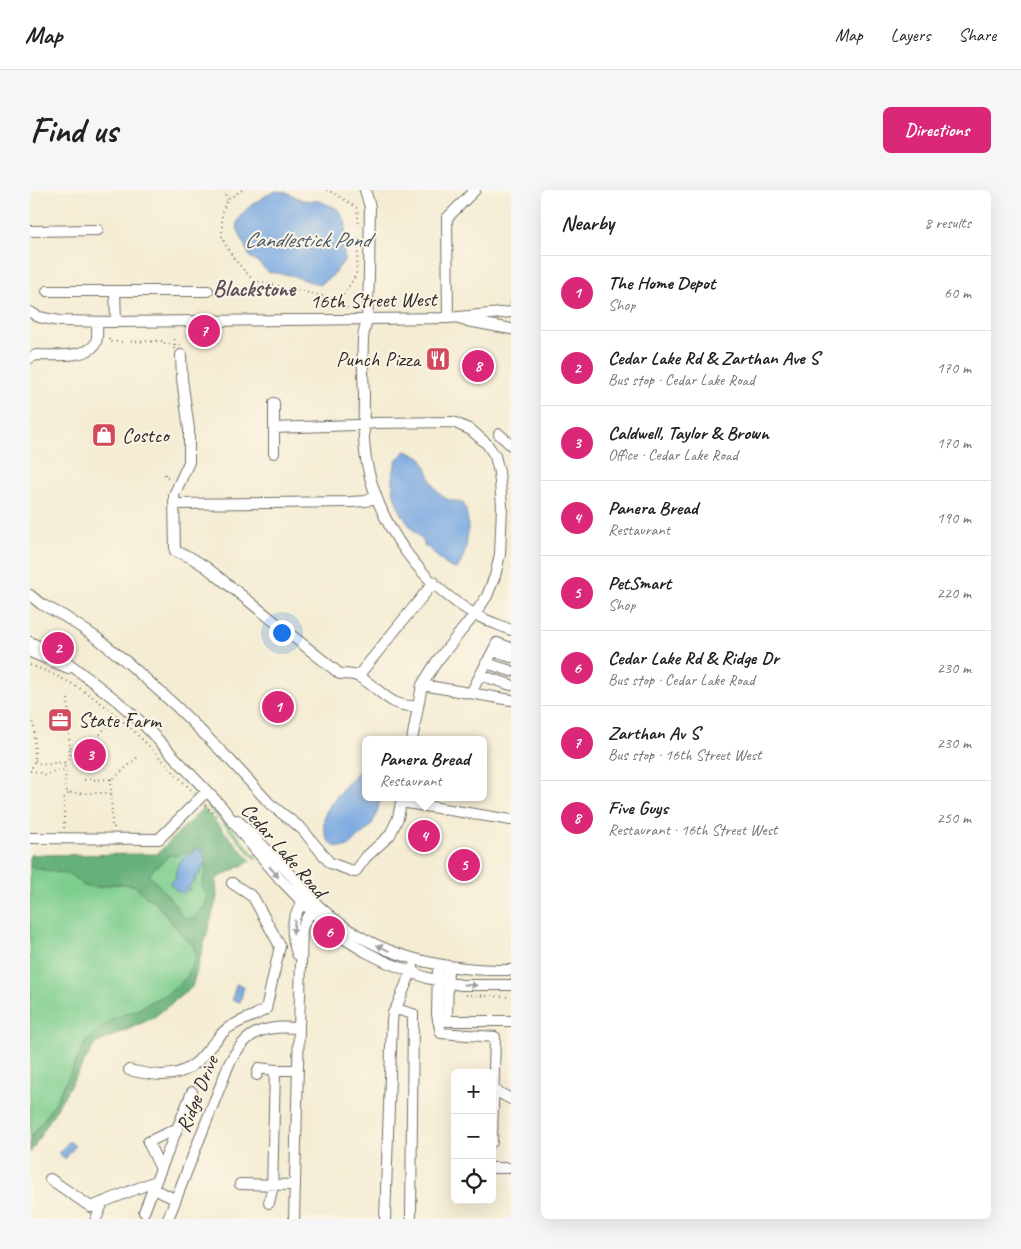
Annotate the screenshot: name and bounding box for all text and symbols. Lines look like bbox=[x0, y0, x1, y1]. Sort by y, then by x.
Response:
text: Map bbox=[25, 20, 62, 50]
text: Map bbox=[835, 24, 863, 46]
text: Layers bbox=[891, 24, 930, 46]
text: Share bbox=[958, 24, 996, 46]
button: Directions bbox=[883, 107, 991, 153]
text: Find us bbox=[30, 108, 117, 153]
text: Nearby bbox=[561, 210, 614, 236]
text: 8 results bbox=[924, 213, 971, 233]
water label: Candlestick Pond bbox=[244, 226, 376, 254]
text: The Home Depot bbox=[608, 271, 715, 295]
district label: Blackstone bbox=[213, 275, 297, 303]
text: 1 bbox=[573, 283, 581, 303]
text: 60 m bbox=[944, 283, 971, 303]
street label: 16th Street West bbox=[309, 286, 439, 314]
text: Shop bbox=[608, 295, 635, 315]
pin: 7 bbox=[188, 312, 220, 350]
place label: Punch Pizza bbox=[336, 346, 422, 372]
restaurant icon: Punch Pizza bbox=[425, 346, 451, 372]
text: Cedar Lake Rd & Zarthan Ave S bbox=[608, 346, 819, 370]
pin: 8 bbox=[462, 347, 494, 385]
text: 2 bbox=[573, 358, 581, 378]
text: 170 m bbox=[937, 358, 971, 378]
text: Bus stop · Cedar Lake Road bbox=[608, 370, 754, 390]
text: Caldwell, Taylor & Brown bbox=[608, 421, 769, 445]
shop icon: Costco bbox=[91, 422, 117, 448]
place label: Costco bbox=[122, 422, 171, 448]
text: 3 bbox=[573, 433, 581, 453]
text: 170 m bbox=[937, 433, 971, 453]
text: Office · Cedar Lake Road bbox=[608, 445, 738, 465]
text: Panera Bread bbox=[608, 496, 698, 520]
text: 4 bbox=[573, 508, 581, 528]
text: 190 m bbox=[937, 508, 971, 528]
text: Restaurant bbox=[608, 520, 670, 540]
text: PetSmart bbox=[608, 571, 671, 595]
text: 5 bbox=[574, 583, 580, 603]
text: 220 m bbox=[937, 583, 971, 603]
text: Shop bbox=[608, 595, 635, 615]
your location bbox=[269, 620, 295, 646]
pin: 2 bbox=[42, 629, 74, 667]
text: Cedar Lake Rd & Ridge Dr bbox=[608, 646, 779, 670]
text: 6 bbox=[573, 658, 581, 678]
text: 230 m bbox=[937, 658, 971, 678]
text: Bus stop · Cedar Lake Road bbox=[608, 670, 754, 690]
pin: 1 bbox=[262, 688, 294, 726]
office icon: State Farm bbox=[47, 707, 73, 733]
place label: State Farm bbox=[78, 707, 163, 733]
text: Zarthan Av S bbox=[608, 721, 699, 745]
text: 7 bbox=[573, 733, 581, 753]
text: 230 m bbox=[937, 733, 971, 753]
pin: 3 bbox=[74, 736, 106, 774]
popup bbox=[362, 736, 487, 801]
text: Bus stop · 16th Street West bbox=[608, 745, 761, 765]
text: Panera Bread bbox=[380, 747, 469, 771]
text: Restaurant bbox=[380, 771, 442, 791]
text: Five Guys bbox=[608, 796, 668, 820]
street label: Cedar Lake Road bbox=[236, 797, 335, 906]
text: 8 bbox=[573, 808, 581, 828]
text: 250 m bbox=[937, 808, 971, 828]
pin: 4 bbox=[408, 817, 440, 855]
text: Restaurant · 16th Street West bbox=[608, 820, 777, 840]
pin: 5 bbox=[448, 846, 480, 884]
one-way arrow bbox=[268, 866, 279, 879]
pin: 6 bbox=[313, 913, 345, 951]
one-way arrow bbox=[289, 919, 297, 935]
one-way arrow bbox=[376, 943, 390, 951]
one-way arrow bbox=[462, 982, 478, 990]
street label: Ridge Drive bbox=[170, 1050, 225, 1136]
map controls bbox=[451, 1069, 496, 1204]
button: + bbox=[451, 1069, 496, 1114]
button: − bbox=[451, 1114, 496, 1159]
button: locate bbox=[451, 1159, 496, 1204]

